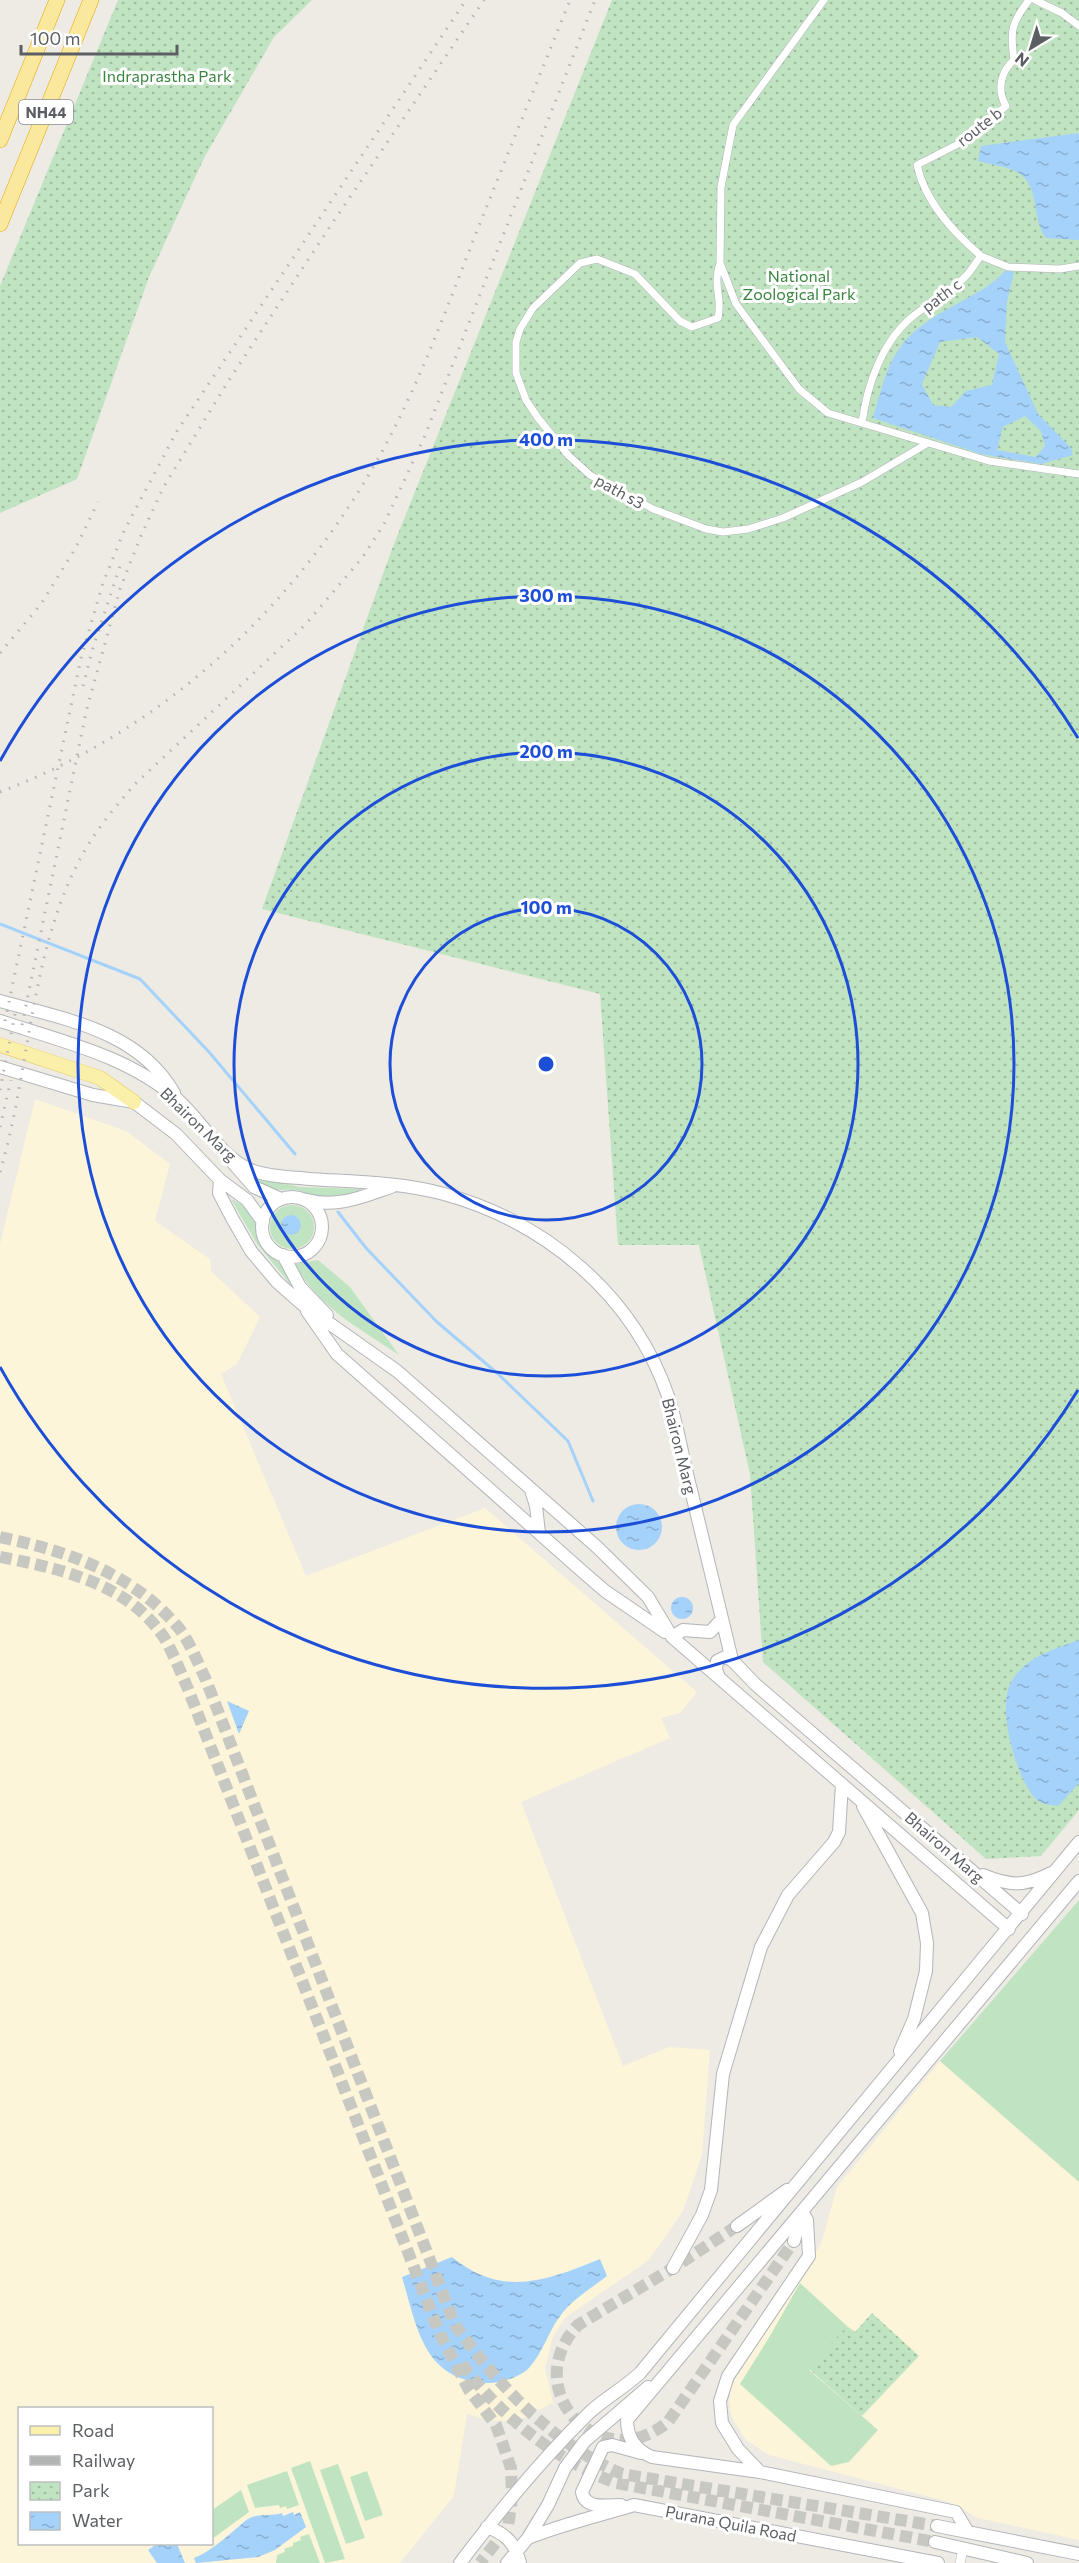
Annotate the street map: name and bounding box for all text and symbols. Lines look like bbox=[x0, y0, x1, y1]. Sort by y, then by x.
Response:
scale bar bbox=[21, 18, 177, 56]
north arrow bbox=[1001, 18, 1061, 78]
text: 100 m bbox=[30, 27, 80, 49]
text: N bbox=[1011, 49, 1032, 71]
park label: Indraprastha Park bbox=[102, 66, 232, 85]
road number: NH44 bbox=[19, 100, 73, 124]
street label: route b bbox=[953, 102, 1005, 150]
park label: National Zoological Park bbox=[742, 266, 856, 303]
street label: path c bbox=[917, 274, 965, 316]
text: 400 m bbox=[519, 428, 573, 450]
street label: path s3 bbox=[592, 470, 648, 512]
text: 300 m bbox=[519, 584, 573, 606]
text: 200 m bbox=[519, 740, 573, 762]
text: 100 m bbox=[520, 896, 572, 918]
centre of rings bbox=[536, 1054, 556, 1074]
street label: Bhairon Marg bbox=[157, 1083, 241, 1165]
street label: Bhairon Marg bbox=[659, 1396, 701, 1496]
street label: Bhairon Marg bbox=[902, 1808, 989, 1887]
legend bbox=[18, 2407, 213, 2545]
text: Road bbox=[72, 2419, 114, 2441]
text: Railway bbox=[72, 2449, 135, 2471]
text: Park bbox=[72, 2479, 110, 2501]
street label: Purana Quila Road bbox=[664, 2501, 798, 2545]
text: Water bbox=[72, 2509, 123, 2531]

